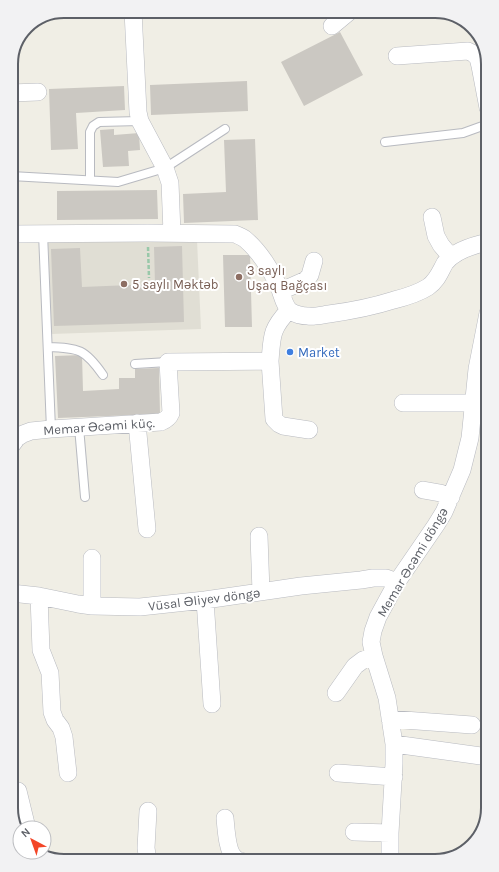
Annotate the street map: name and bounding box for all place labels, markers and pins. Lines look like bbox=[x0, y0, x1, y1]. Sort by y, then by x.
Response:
place label: 3 saylı Uşaq Bağçası bbox=[247, 263, 327, 294]
marker: 3 saylı Uşaq Bağçası bbox=[234, 272, 244, 282]
place label: 5 saylı Məktəb bbox=[132, 277, 218, 292]
marker: 5 saylı Məktəb bbox=[119, 279, 129, 289]
place label: Market bbox=[298, 345, 340, 360]
marker: Market bbox=[285, 347, 295, 357]

